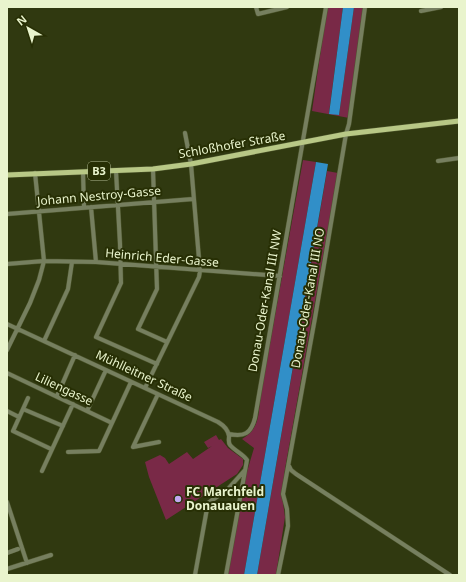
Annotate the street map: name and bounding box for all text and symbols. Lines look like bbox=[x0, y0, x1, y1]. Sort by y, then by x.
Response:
north arrow bbox=[8, 8, 48, 48]
text: N bbox=[13, 11, 30, 28]
street label: Schloßhofer Straße bbox=[177, 127, 287, 162]
road number: B3 bbox=[88, 162, 110, 180]
street label: Johann Nestroy-Gasse bbox=[35, 182, 162, 209]
street label: Donau-Oder-Kanal III NO bbox=[287, 226, 328, 369]
street label: Donau-Oder-Kanal III NW bbox=[244, 229, 285, 373]
street label: Heinrich Eder-Gasse bbox=[105, 244, 220, 271]
street label: Mühlleitner Straße bbox=[93, 346, 196, 406]
street label: Liliengasse bbox=[32, 368, 96, 409]
place label: FC Marchfeld Donauauen bbox=[186, 483, 264, 514]
marker: FC Marchfeld Donauauen bbox=[173, 494, 183, 504]

